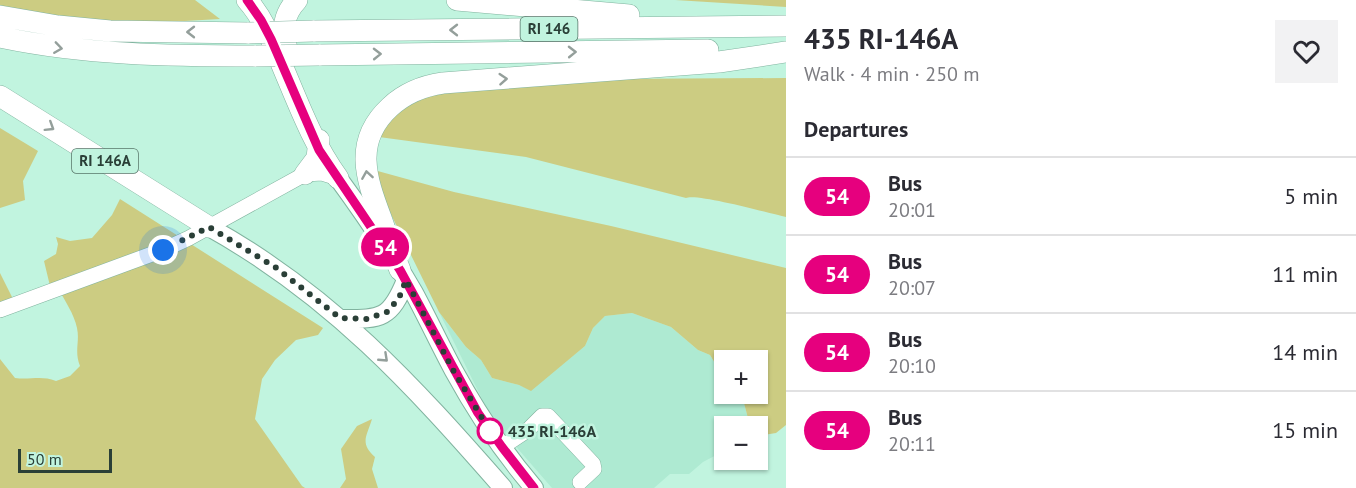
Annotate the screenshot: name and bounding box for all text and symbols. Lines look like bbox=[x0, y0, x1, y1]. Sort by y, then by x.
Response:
road number: RI 146 bbox=[520, 17, 578, 41]
text: 435 RI-146A bbox=[804, 20, 958, 57]
button: heart bbox=[1275, 20, 1338, 83]
one-way arrow bbox=[449, 24, 458, 36]
one-way arrow bbox=[186, 26, 195, 38]
one-way arrow bbox=[53, 41, 62, 53]
one-way arrow bbox=[568, 45, 577, 58]
one-way arrow bbox=[373, 48, 382, 60]
text: Walk · 4 min · 250 m bbox=[804, 61, 980, 87]
one-way arrow bbox=[498, 72, 507, 85]
text: Departures bbox=[804, 115, 908, 143]
one-way arrow bbox=[43, 119, 54, 130]
road number: RI 146A bbox=[72, 149, 138, 173]
text: Bus bbox=[888, 169, 922, 197]
one-way arrow bbox=[361, 171, 374, 181]
text: 5 min bbox=[1284, 182, 1338, 210]
text: 54 bbox=[825, 183, 849, 210]
text: 20:01 bbox=[888, 197, 936, 223]
line badge: 54 bbox=[358, 228, 412, 266]
text: 54 bbox=[373, 234, 397, 261]
your location bbox=[148, 235, 178, 265]
text: Bus bbox=[888, 247, 922, 275]
text: 11 min bbox=[1272, 260, 1338, 288]
text: 54 bbox=[825, 261, 849, 288]
text: 20:07 bbox=[888, 275, 936, 301]
text: Bus bbox=[888, 325, 922, 353]
text: 14 min bbox=[1272, 338, 1338, 366]
text: 54 bbox=[825, 339, 849, 366]
map controls bbox=[714, 350, 768, 470]
button: + bbox=[714, 350, 768, 404]
one-way arrow bbox=[377, 351, 387, 362]
text: 20:10 bbox=[888, 353, 936, 379]
text: Bus bbox=[888, 403, 922, 431]
button: − bbox=[714, 416, 768, 470]
text: 15 min bbox=[1272, 416, 1338, 444]
text: 54 bbox=[825, 417, 849, 444]
marker: 435 RI-146A bbox=[477, 418, 503, 444]
place label: 435 RI-146A bbox=[508, 421, 596, 441]
text: 20:11 bbox=[888, 431, 936, 457]
scale bar bbox=[18, 446, 112, 474]
text: 50 m bbox=[27, 449, 62, 469]

